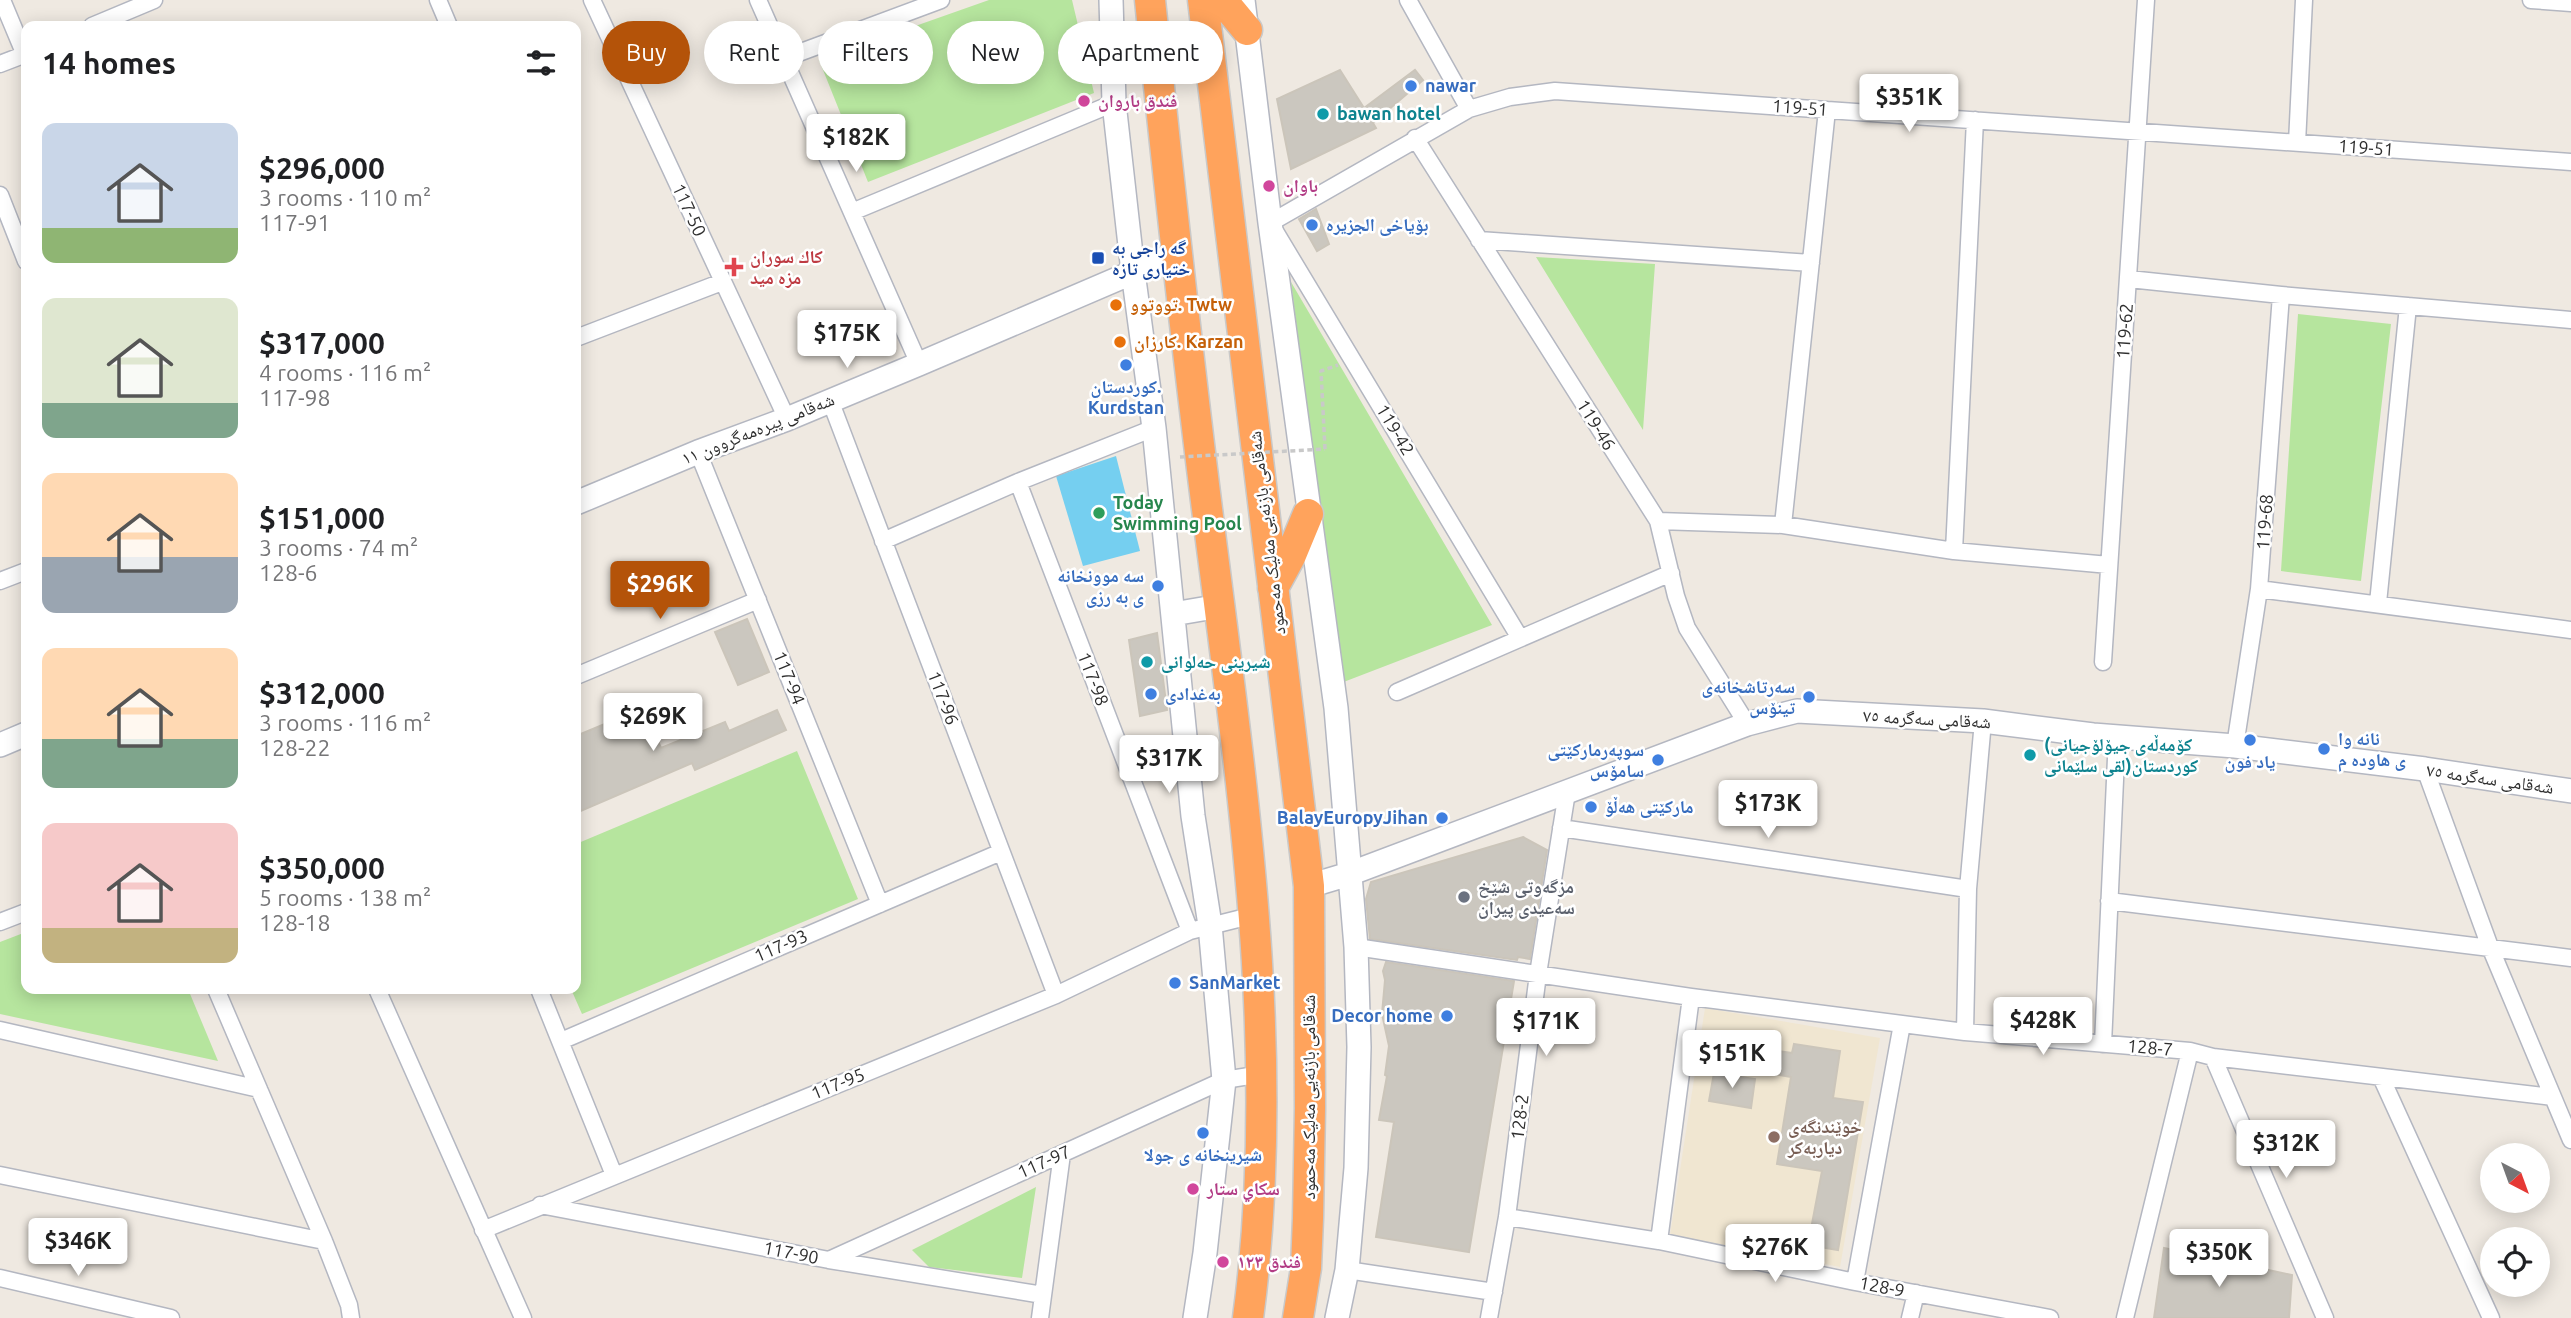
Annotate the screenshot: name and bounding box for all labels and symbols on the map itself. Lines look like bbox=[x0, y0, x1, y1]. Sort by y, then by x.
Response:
pin: $351K bbox=[1860, 74, 1958, 134]
place label: nawar bbox=[1425, 75, 1477, 95]
marker: nawar bbox=[1403, 78, 1419, 94]
place label: فندق باروان bbox=[1098, 90, 1178, 112]
marker: فندق باروان bbox=[1076, 93, 1092, 109]
street label: 119-51 bbox=[1771, 95, 1829, 119]
place label: bawan hotel bbox=[1337, 103, 1441, 123]
marker: bawan hotel bbox=[1315, 106, 1331, 122]
pin: $182K bbox=[807, 114, 905, 174]
street label: 119-51 bbox=[2337, 135, 2395, 159]
place label: باوان bbox=[1283, 175, 1318, 197]
marker: باوان bbox=[1261, 178, 1277, 194]
street label: 117-50 bbox=[669, 180, 711, 239]
place label: بۆیاخی الجزیرە bbox=[1326, 214, 1428, 236]
marker: بۆیاخی الجزیرە bbox=[1304, 217, 1320, 233]
place label: گه راجی به ختيارى تازه bbox=[1112, 237, 1190, 280]
place label: كاك سوران مزه ميد bbox=[750, 246, 823, 288]
marker: گه راجی به ختيارى تازه bbox=[1090, 250, 1106, 266]
marker: كاك سوران مزه ميد bbox=[724, 257, 744, 277]
place label: تووتوو. Twtw bbox=[1130, 294, 1232, 315]
marker: تووتوو. Twtw bbox=[1108, 297, 1124, 313]
street label: 119-62 bbox=[2112, 302, 2136, 360]
pin: $175K bbox=[798, 310, 896, 370]
place label: کارزان. Karzan bbox=[1134, 331, 1243, 353]
marker: کارزان. Karzan bbox=[1112, 334, 1128, 350]
marker: کوردستان. Kurdstan bbox=[1118, 357, 1134, 373]
place label: کوردستان. Kurdstan bbox=[1088, 376, 1164, 417]
street label: شەقامی پیرەمەگروون ١١ bbox=[678, 388, 838, 470]
street label: 119-46 bbox=[1574, 395, 1620, 454]
street label: 119-42 bbox=[1373, 400, 1419, 459]
street label: شەقامی بازنەیی مەلیک مەحمود bbox=[1244, 430, 1290, 636]
place label: Today Swimming Pool bbox=[1113, 492, 1242, 533]
street label: 119-68 bbox=[2252, 493, 2276, 551]
marker: Today Swimming Pool bbox=[1091, 505, 1107, 521]
pin: $296K bbox=[611, 562, 709, 621]
place label: سه موونخانه ی به رزی bbox=[1057, 565, 1144, 608]
marker: سه موونخانه ی به رزی bbox=[1150, 578, 1166, 594]
street label: 117-94 bbox=[770, 648, 810, 707]
street label: 117-98 bbox=[1075, 649, 1113, 708]
place label: شیرینی ‌حەلوانی bbox=[1161, 651, 1271, 673]
marker: شیرینی ‌حەلوانی bbox=[1139, 654, 1155, 670]
street label: 117-96 bbox=[925, 668, 963, 727]
place label: سەرتاشخانەی تینۆس bbox=[1701, 676, 1795, 719]
place label: بەغدادی bbox=[1165, 683, 1221, 705]
marker: بەغدادی bbox=[1143, 686, 1159, 702]
marker: سەرتاشخانەی تینۆس bbox=[1801, 689, 1817, 705]
pin: $269K bbox=[604, 694, 702, 753]
street label: شەقامی سەگرمە ٧٥ bbox=[1862, 705, 1992, 733]
place label: نانه وا ی هاوده م bbox=[2338, 728, 2406, 772]
marker: ياد فون bbox=[2242, 732, 2258, 748]
place label: (کۆمەڵەی جیۆلۆجیانی کوردستان(لقی سلێمانی bbox=[2044, 734, 2198, 777]
pin: $317K bbox=[1120, 736, 1218, 795]
place label: سوپەرمارکێتی سامۆس bbox=[1547, 739, 1644, 782]
marker: نانه وا ی هاوده م bbox=[2316, 741, 2332, 757]
marker: (کۆمەڵەی جیۆلۆجیانی کوردستان(لقی سلێمانی bbox=[2022, 747, 2038, 763]
place label: ياد فون bbox=[2225, 751, 2275, 773]
marker: سوپەرمارکێتی سامۆس bbox=[1650, 752, 1666, 768]
street label: شەقامی سەگرمە ٧٥ bbox=[2425, 759, 2555, 799]
pin: $173K bbox=[1719, 780, 1817, 840]
place label: مارکێتی هەڵۆ bbox=[1605, 796, 1693, 818]
marker: مارکێتی هەڵۆ bbox=[1583, 799, 1599, 815]
place label: BalayEuropyJihan bbox=[1277, 807, 1428, 827]
marker: BalayEuropyJihan bbox=[1434, 810, 1450, 826]
place label: مزگەوتی شێخ سەعیدی پیران bbox=[1478, 876, 1575, 919]
marker: مزگەوتی شێخ سەعیدی پیران bbox=[1456, 889, 1472, 905]
street label: 117-93 bbox=[751, 925, 810, 965]
place label: SanMarket bbox=[1189, 972, 1281, 992]
marker: SanMarket bbox=[1167, 975, 1183, 991]
street label: شەقامی بازنەیی مەلیک مەحمود bbox=[1298, 995, 1320, 1199]
pin: $171K bbox=[1497, 998, 1595, 1058]
pin: $428K bbox=[1994, 998, 2092, 1057]
place label: Decor home bbox=[1331, 1005, 1433, 1025]
marker: Decor home bbox=[1439, 1008, 1455, 1024]
pin: $151K bbox=[1683, 1030, 1781, 1090]
street label: 128-7 bbox=[2126, 1035, 2174, 1059]
street label: 117-95 bbox=[808, 1063, 867, 1103]
street label: 128-2 bbox=[1506, 1093, 1532, 1141]
place label: خوێندنگەی دیاربەکر bbox=[1787, 1116, 1862, 1159]
pin: $312K bbox=[2237, 1120, 2335, 1180]
marker: شیرینخانه ی جولا bbox=[1195, 1125, 1211, 1141]
marker: خوێندنگەی دیاربەکر bbox=[1766, 1129, 1782, 1145]
street label: 117-97 bbox=[1014, 1141, 1073, 1182]
north arrow bbox=[2480, 1143, 2550, 1213]
place label: شیرینخانه ی جولا bbox=[1144, 1144, 1262, 1166]
place label: سكاي ستار bbox=[1206, 1178, 1280, 1203]
marker: سكاي ستار bbox=[1185, 1181, 1201, 1197]
pin: $346K bbox=[29, 1218, 127, 1278]
pin: $276K bbox=[1726, 1224, 1824, 1284]
pin: $350K bbox=[2170, 1230, 2268, 1289]
street label: 117-90 bbox=[762, 1237, 821, 1267]
place label: فندق ١٢٣ bbox=[1237, 1251, 1301, 1273]
marker: فندق ١٢٣ bbox=[1215, 1254, 1231, 1270]
street label: 128-9 bbox=[1858, 1272, 1907, 1300]

